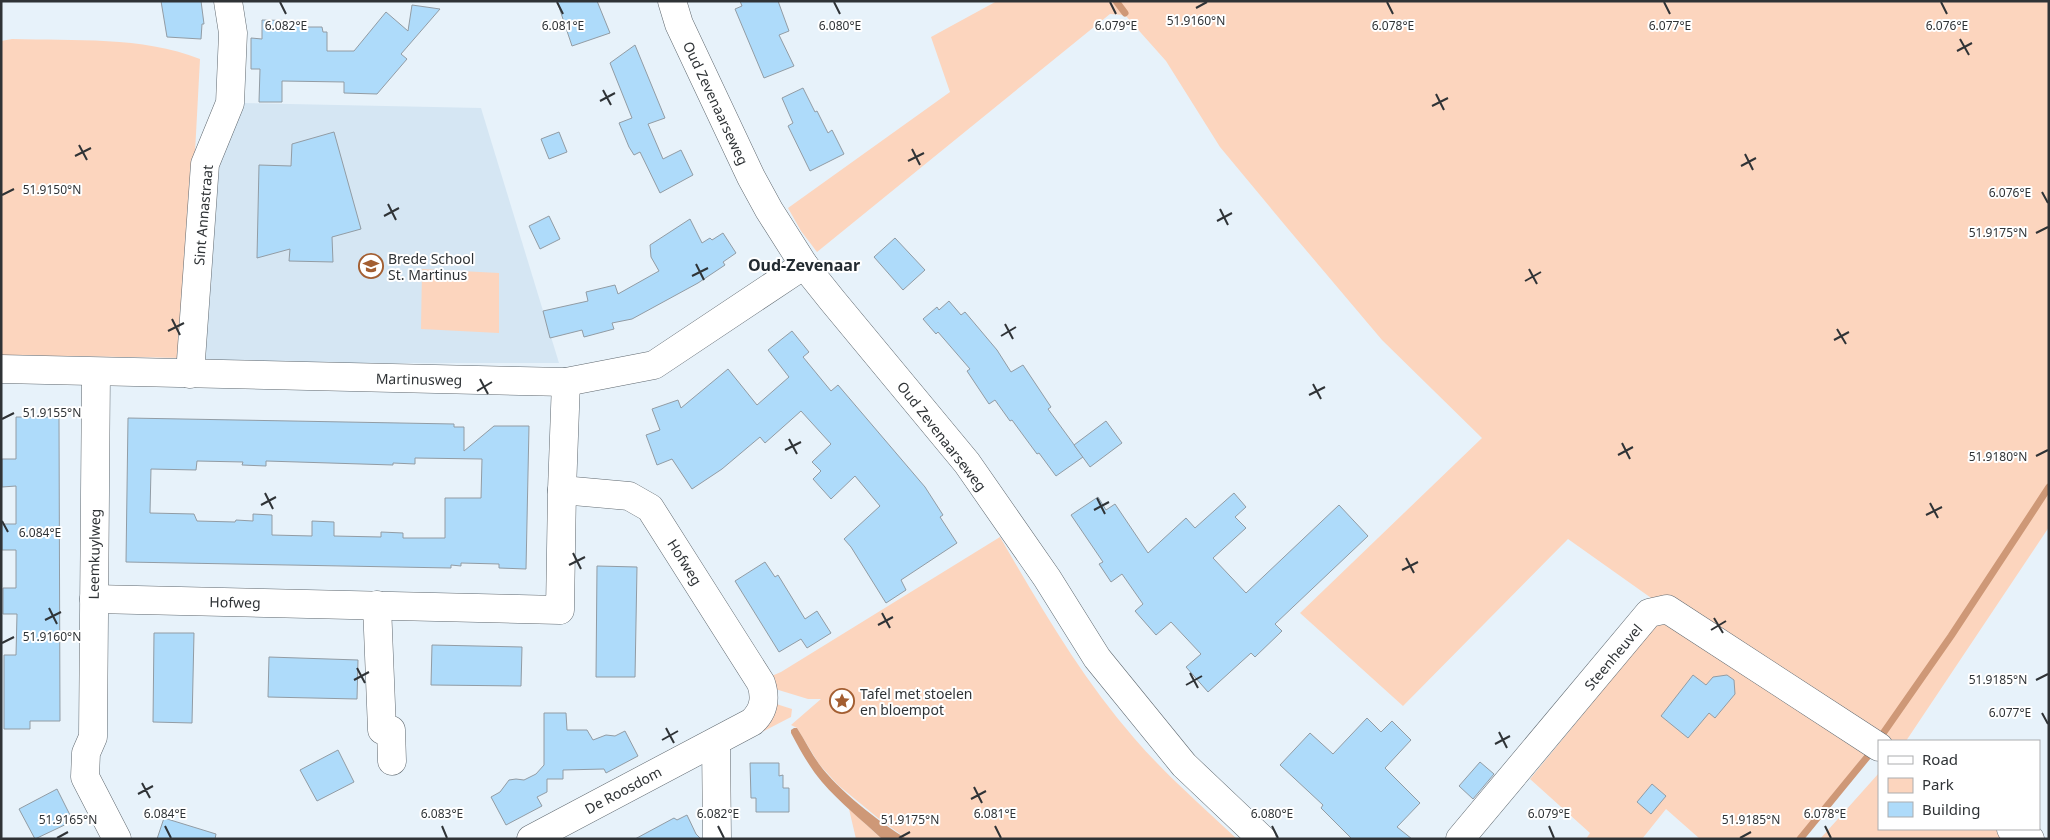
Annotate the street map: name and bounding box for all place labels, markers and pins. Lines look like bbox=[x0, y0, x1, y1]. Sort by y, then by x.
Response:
place label: Brede School St. Martinus bbox=[388, 249, 474, 284]
school or university icon: Brede School St. Martinus bbox=[358, 253, 384, 279]
place label: Tafel met stoelen en bloempot bbox=[860, 684, 972, 719]
place icon: Tafel met stoelen en bloempot bbox=[829, 688, 855, 714]

